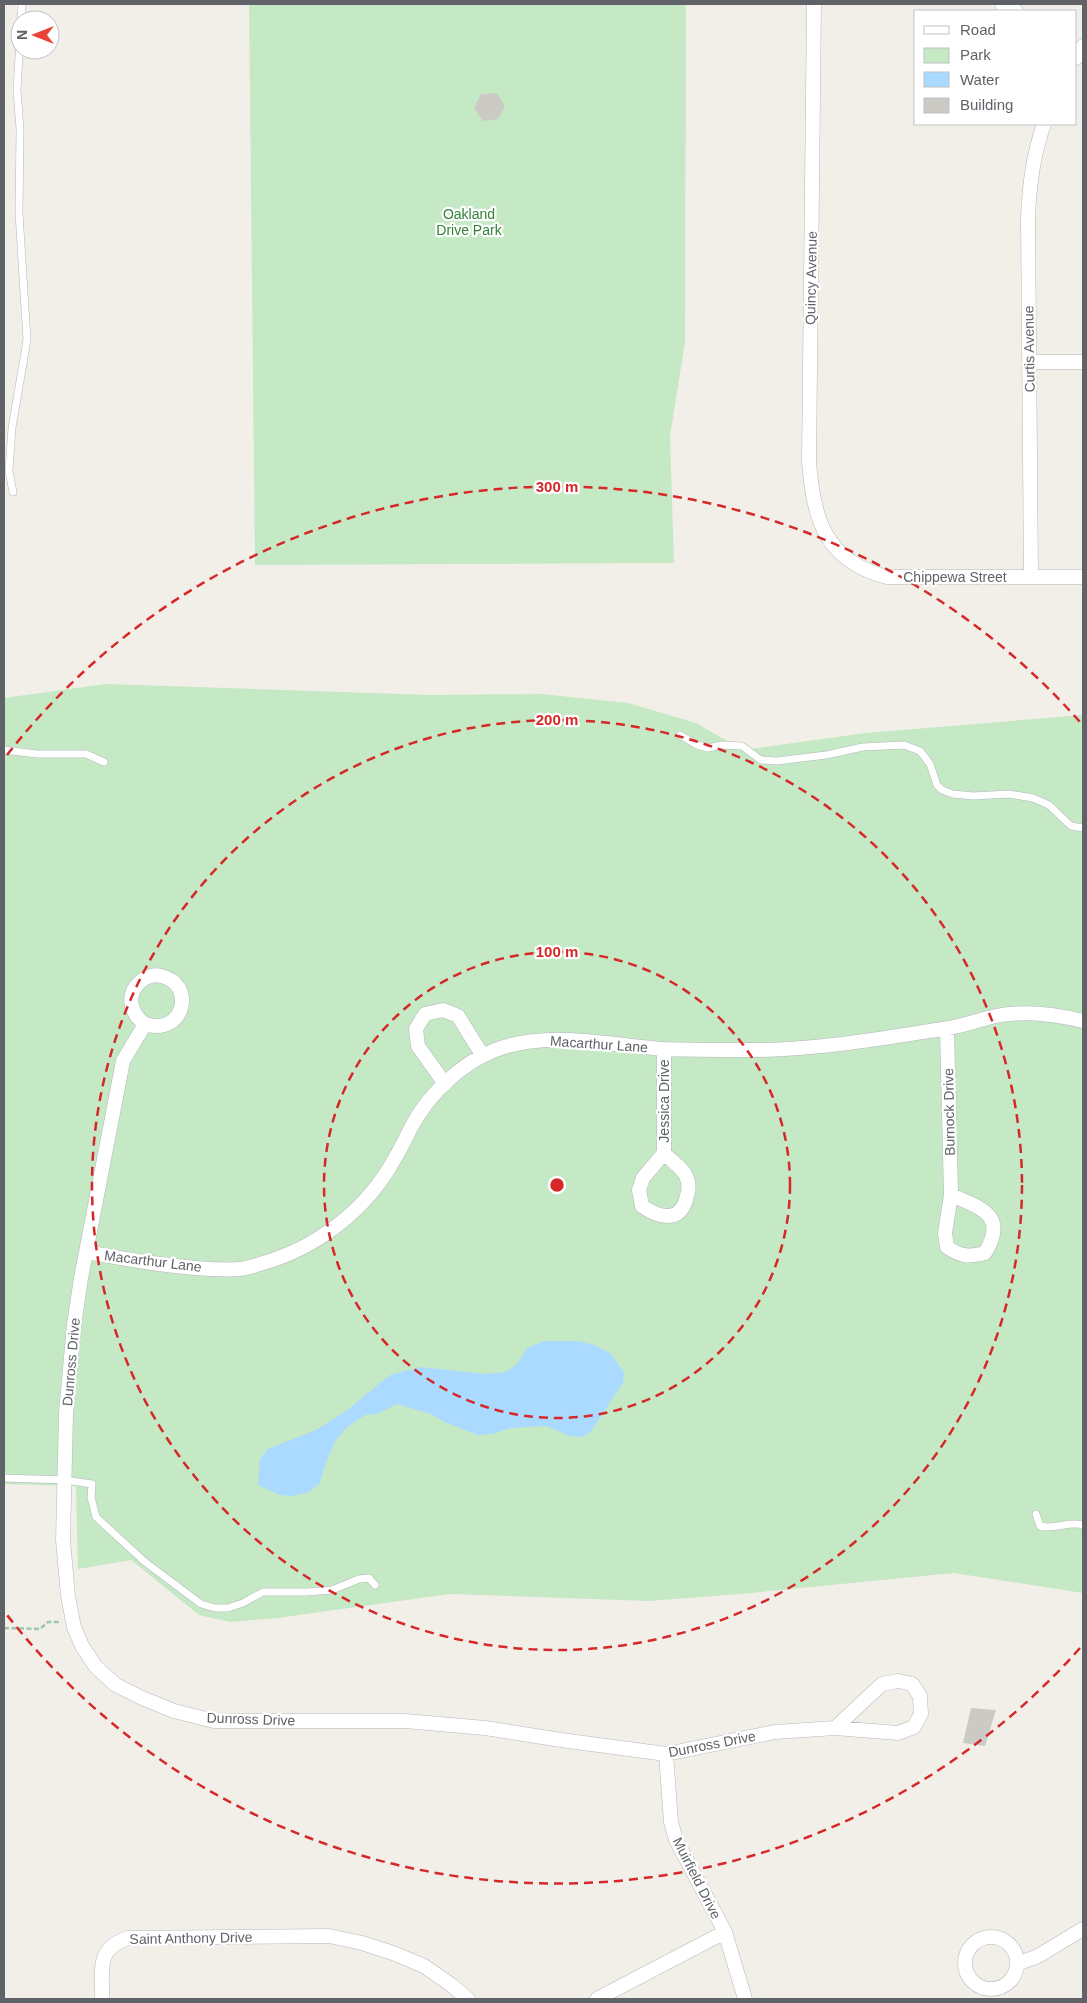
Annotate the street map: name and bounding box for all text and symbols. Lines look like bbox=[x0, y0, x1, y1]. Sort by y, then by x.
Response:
north arrow bbox=[10, 10, 60, 60]
legend bbox=[914, 10, 1077, 125]
text: Road bbox=[960, 21, 996, 38]
text: N bbox=[14, 30, 30, 40]
text: Park bbox=[960, 46, 991, 63]
text: Water bbox=[960, 71, 999, 88]
text: Building bbox=[960, 96, 1013, 113]
park label: Oakland Drive Park bbox=[436, 206, 503, 238]
street label: Quincy Avenue bbox=[802, 231, 820, 325]
street label: Curtis Avenue bbox=[1020, 305, 1038, 393]
text: 300 m bbox=[536, 478, 578, 495]
street label: Chippewa Street bbox=[903, 569, 1007, 585]
text: 200 m bbox=[536, 711, 578, 728]
text: 100 m bbox=[536, 943, 578, 960]
street label: Macarthur Lane bbox=[550, 1033, 649, 1055]
street label: Jessica Drive bbox=[656, 1059, 672, 1143]
street label: Burnock Drive bbox=[940, 1068, 958, 1156]
centre of rings bbox=[548, 1176, 566, 1194]
street label: Macarthur Lane bbox=[103, 1247, 203, 1275]
street label: Dunross Drive bbox=[59, 1317, 83, 1407]
street label: Dunross Drive bbox=[206, 1709, 296, 1729]
street label: Dunross Drive bbox=[667, 1728, 757, 1760]
street label: Muirfield Drive bbox=[670, 1835, 725, 1922]
street label: Saint Anthony Drive bbox=[129, 1929, 253, 1947]

